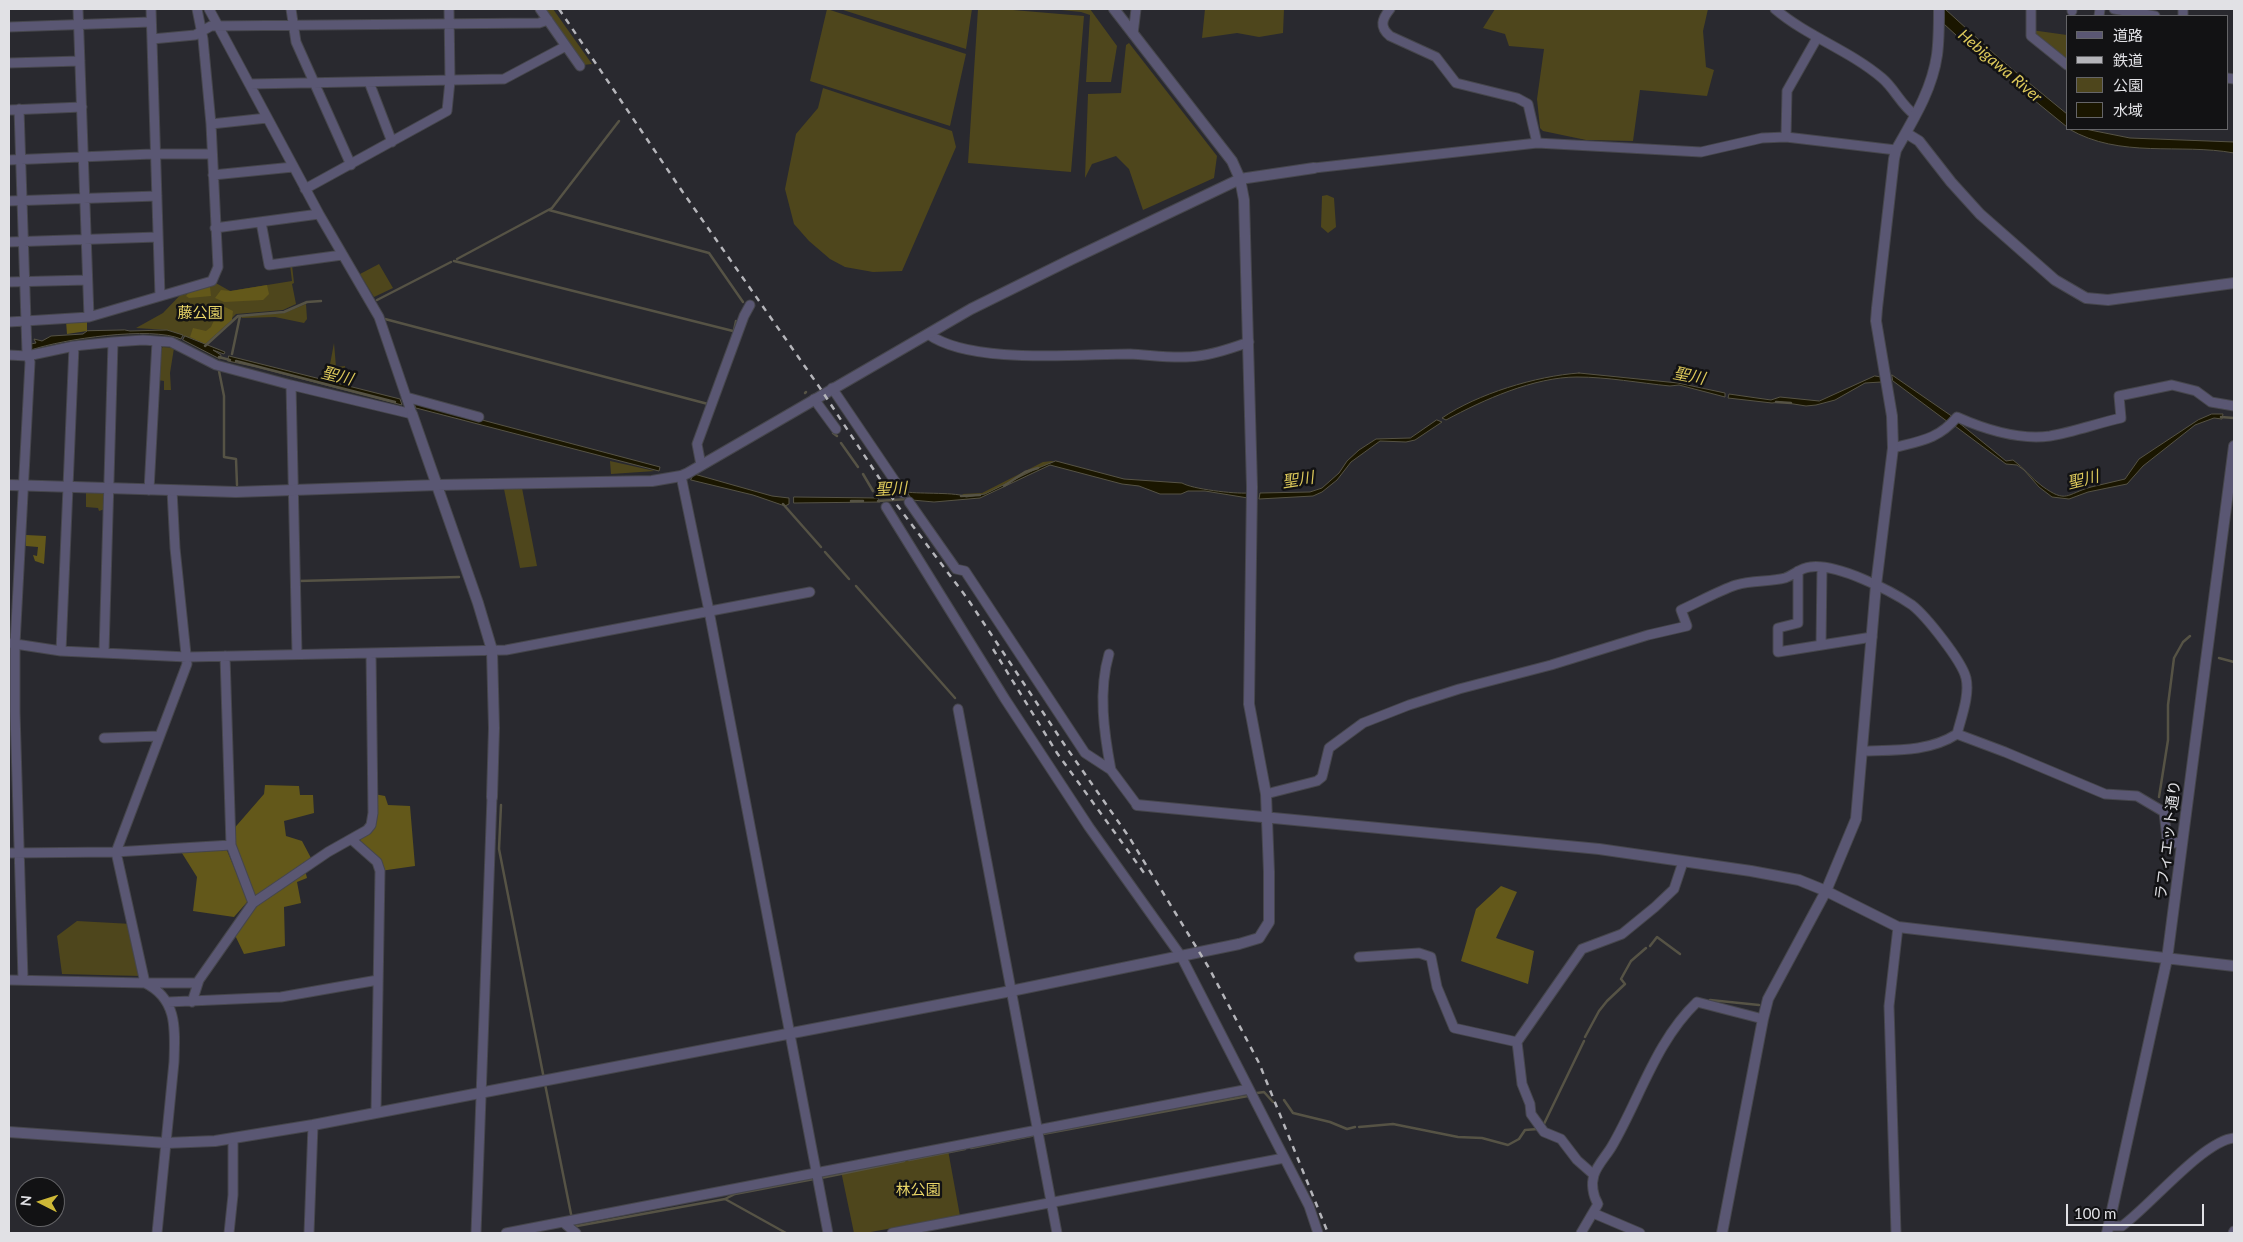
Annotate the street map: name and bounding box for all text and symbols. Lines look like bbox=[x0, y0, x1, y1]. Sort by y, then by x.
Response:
legend bbox=[2066, 15, 2228, 130]
water label: Hebigawa River bbox=[1954, 25, 2046, 107]
text: 道路 bbox=[2113, 26, 2143, 44]
text: 鉄道 bbox=[2113, 51, 2143, 69]
text: 公園 bbox=[2113, 76, 2143, 94]
text: 水域 bbox=[2113, 101, 2143, 119]
park label: 藤公園 bbox=[178, 304, 222, 322]
water label: 聖川 bbox=[319, 363, 355, 389]
water label: 聖川 bbox=[1671, 364, 1707, 388]
water label: 聖川 bbox=[2065, 467, 2101, 493]
water label: 聖川 bbox=[1281, 468, 1315, 492]
water label: 聖川 bbox=[875, 479, 907, 499]
street label: ラフィエット通り bbox=[2152, 779, 2184, 901]
north arrow bbox=[15, 1177, 65, 1227]
park label: 林公園 bbox=[896, 1181, 940, 1199]
scale bar bbox=[2068, 1194, 2206, 1226]
text: N bbox=[17, 1195, 34, 1207]
text: 100 m bbox=[2074, 1204, 2116, 1222]

